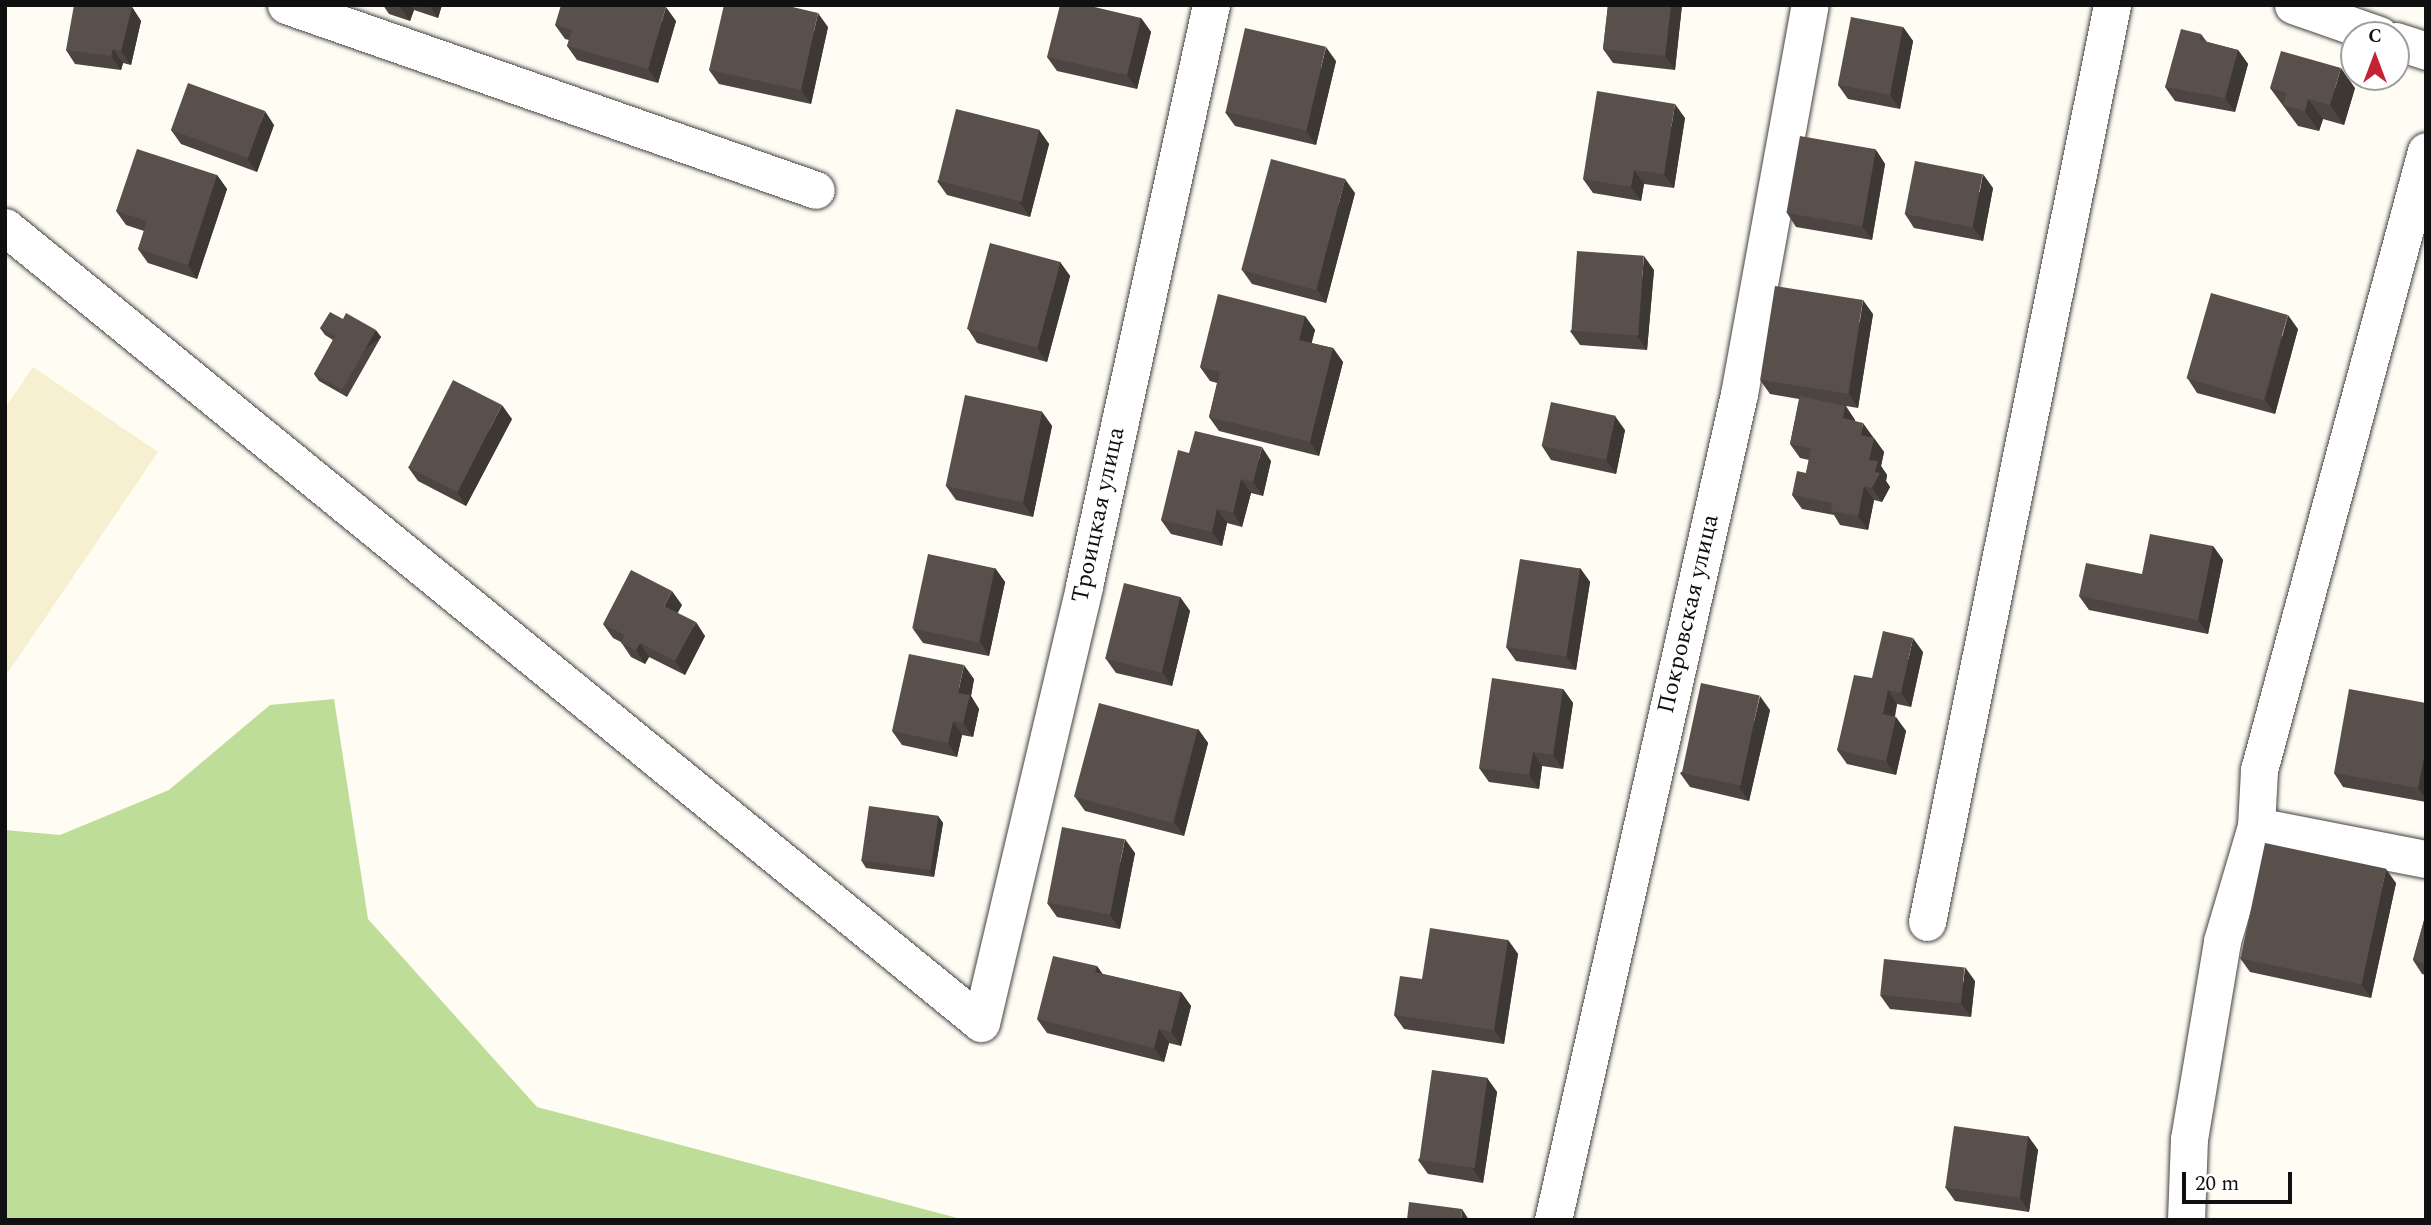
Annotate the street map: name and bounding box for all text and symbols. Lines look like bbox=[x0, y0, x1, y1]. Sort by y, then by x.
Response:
north arrow bbox=[2340, 21, 2410, 91]
text: С bbox=[2368, 22, 2382, 51]
street label: Троицкая улица bbox=[1066, 425, 1132, 605]
street label: Покровская улица bbox=[1652, 512, 1726, 716]
scale bar bbox=[2186, 1158, 2296, 1202]
text: 20 m bbox=[2195, 1168, 2239, 1200]

